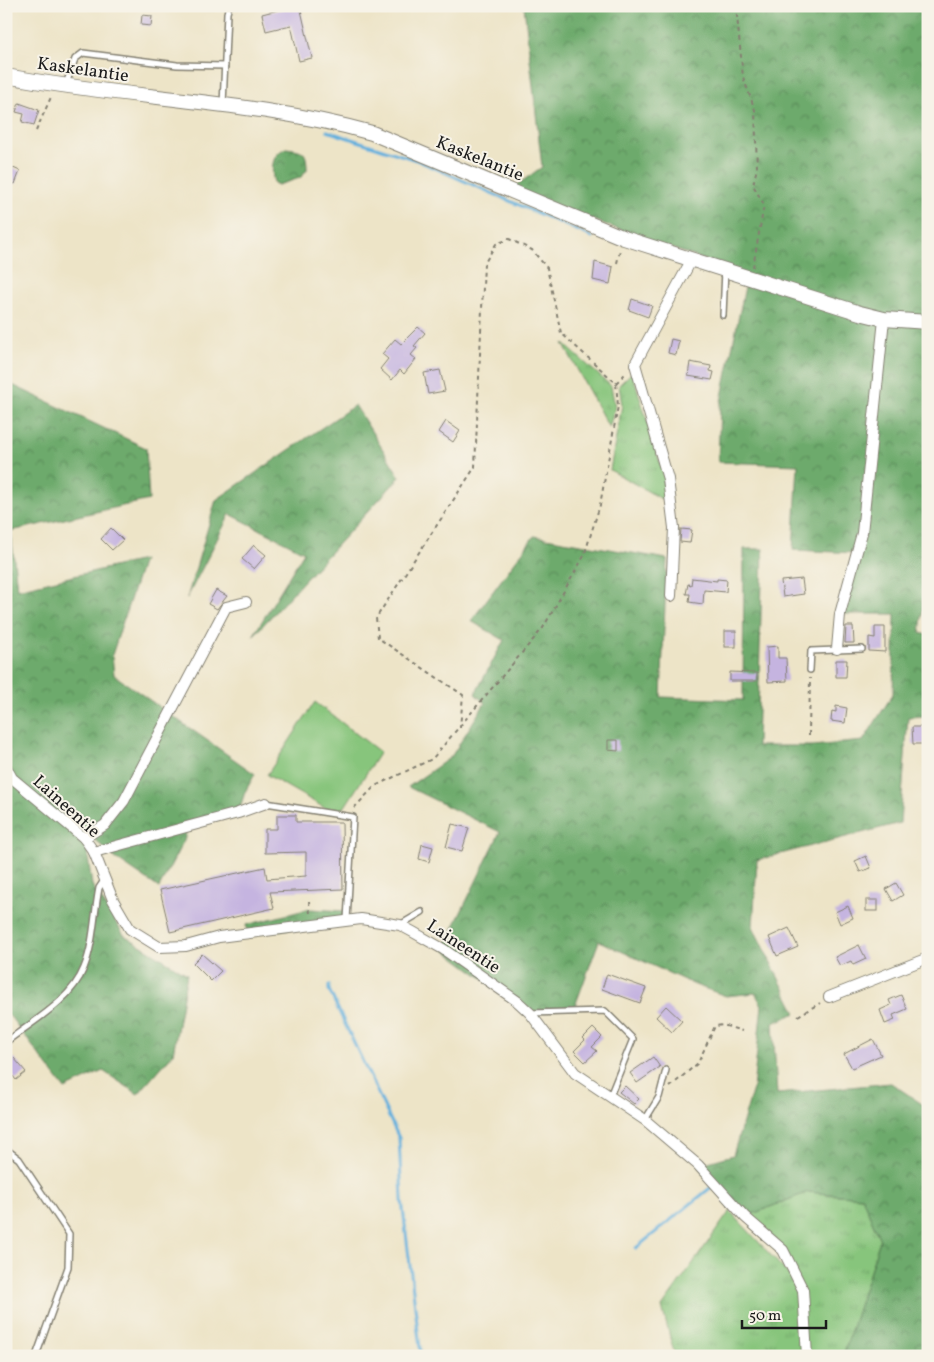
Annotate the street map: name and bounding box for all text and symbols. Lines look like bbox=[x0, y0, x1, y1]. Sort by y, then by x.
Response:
street label: Kaskelantie bbox=[35, 52, 130, 89]
street label: Kaskelantie bbox=[432, 131, 527, 188]
street label: Laineentie bbox=[27, 770, 105, 844]
street label: Laineentie bbox=[421, 914, 505, 980]
scale bar bbox=[742, 1297, 825, 1329]
text: 50 m bbox=[749, 1306, 781, 1327]

